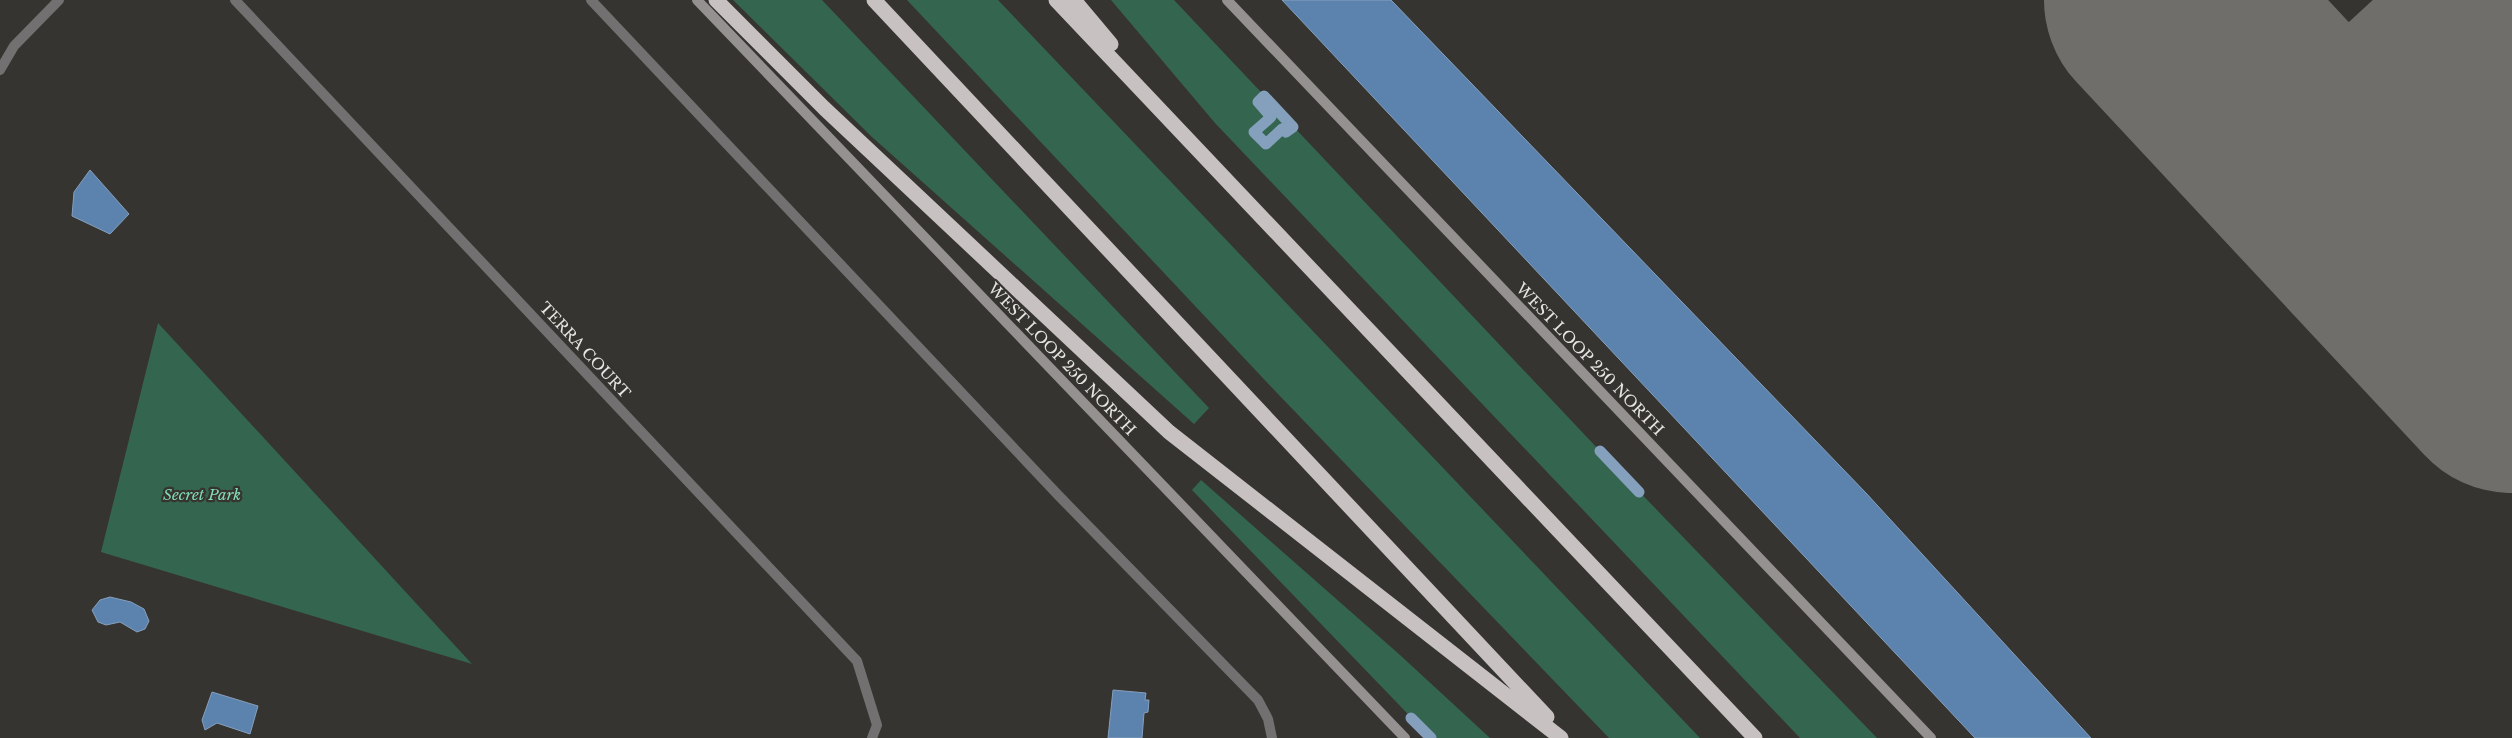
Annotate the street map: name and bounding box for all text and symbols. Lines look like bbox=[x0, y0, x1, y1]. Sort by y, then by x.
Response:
street label: WEST LOOP 250 NORTH bbox=[983, 278, 1140, 439]
street label: WEST LOOP 250 NORTH bbox=[1511, 278, 1668, 439]
street label: TERRA COURT bbox=[536, 298, 634, 402]
park label: Secret Park bbox=[163, 485, 241, 504]

